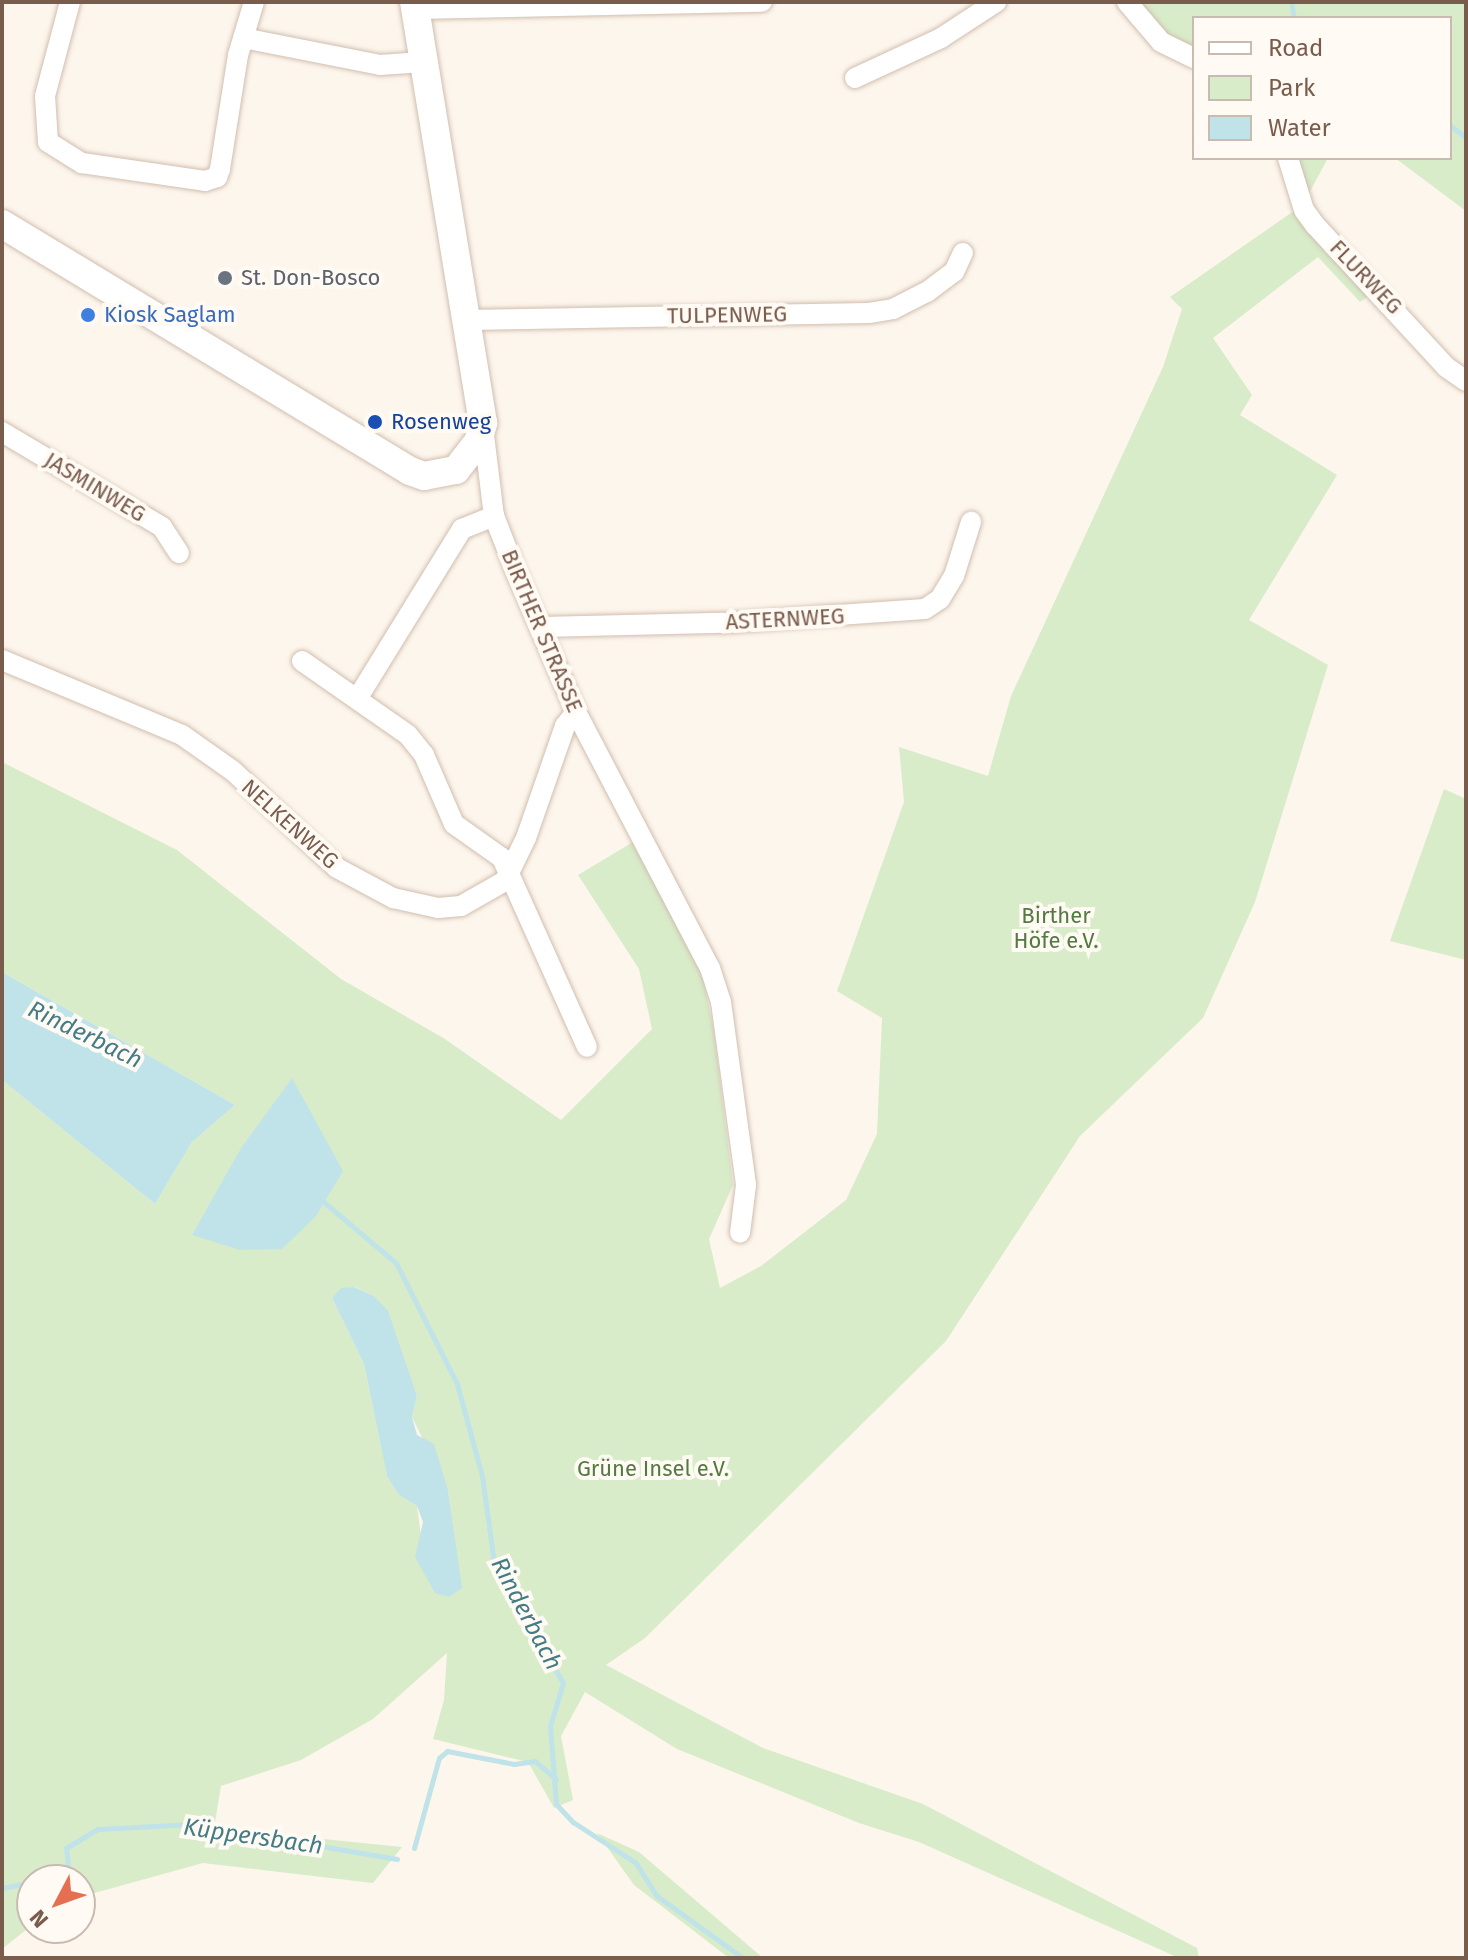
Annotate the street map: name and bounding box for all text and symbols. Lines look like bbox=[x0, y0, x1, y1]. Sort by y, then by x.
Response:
legend bbox=[1192, 16, 1452, 160]
text: Road bbox=[1268, 34, 1323, 62]
text: Park bbox=[1268, 74, 1315, 102]
text: Water bbox=[1268, 114, 1331, 142]
street label: FLURWEG bbox=[1324, 235, 1408, 319]
place label: St. Don-Bosco bbox=[241, 265, 380, 291]
marker: St. Don-Bosco bbox=[216, 269, 234, 287]
street label: TULPENWEG bbox=[667, 301, 787, 329]
place label: Kiosk Saglam bbox=[104, 302, 236, 328]
marker: Kiosk Saglam bbox=[79, 306, 97, 324]
place label: Rosenweg bbox=[391, 409, 491, 435]
marker: Rosenweg bbox=[366, 413, 384, 431]
street label: JASMINWEG bbox=[40, 447, 150, 527]
street label: BIRTHER STRASSE bbox=[496, 546, 588, 716]
street label: ASTERNWEG bbox=[725, 603, 845, 635]
street label: NELKENWEG bbox=[236, 774, 344, 874]
park label: Birther Höfe e.V. bbox=[1013, 902, 1099, 954]
water label: Rinderbach bbox=[23, 995, 147, 1075]
park label: Grüne Insel e.V. bbox=[577, 1456, 729, 1482]
water label: Rinderbach bbox=[484, 1553, 568, 1675]
water label: Küppersbach bbox=[181, 1813, 325, 1861]
north arrow bbox=[16, 1864, 96, 1944]
text: N bbox=[24, 1904, 54, 1933]

